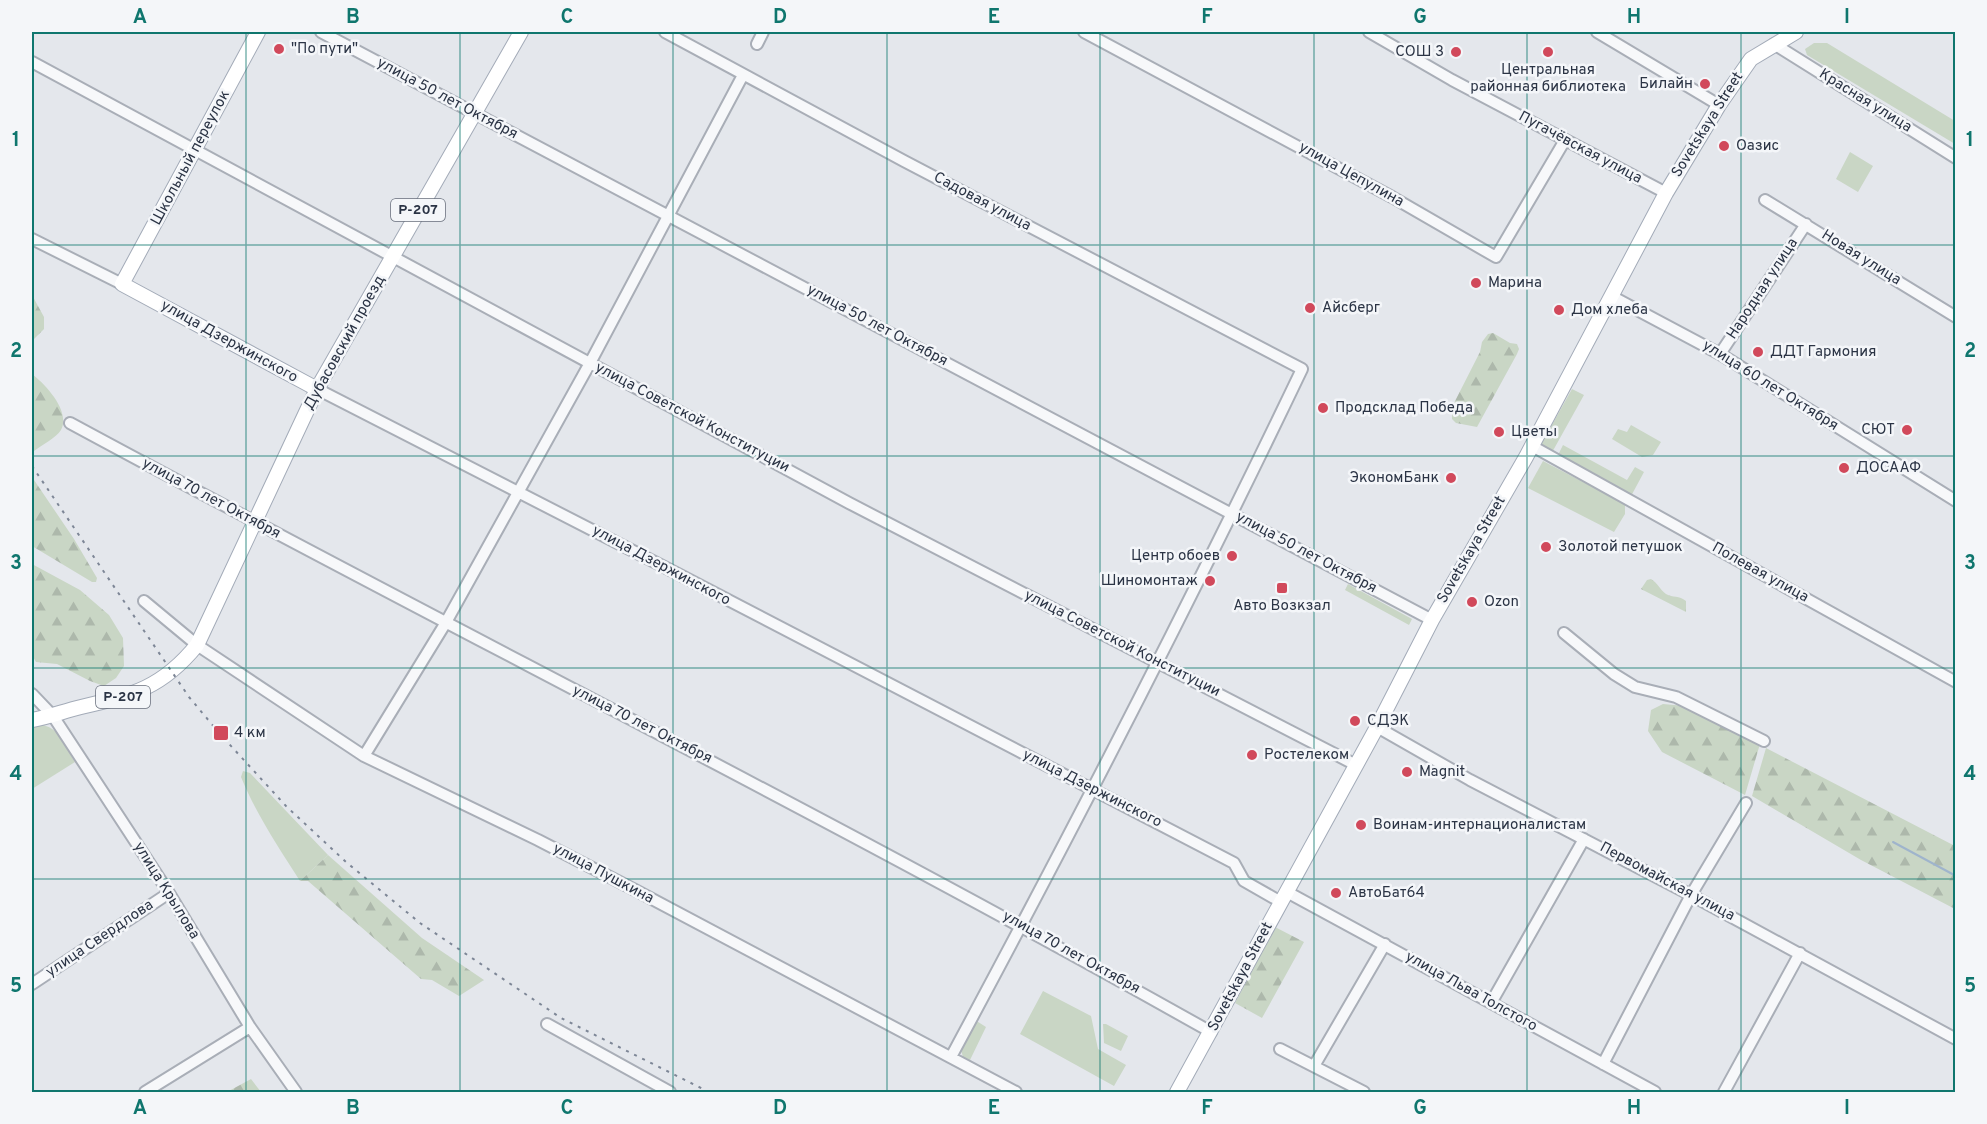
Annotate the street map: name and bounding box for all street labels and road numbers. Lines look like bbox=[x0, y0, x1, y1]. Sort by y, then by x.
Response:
street label: улица 50 лет Октября bbox=[373, 54, 521, 144]
street label: Красная улица bbox=[1815, 65, 1915, 137]
street label: Sovetskaya Street bbox=[1668, 69, 1748, 181]
street label: Школьный переулок bbox=[147, 87, 235, 229]
street label: Пугачёвская улица bbox=[1515, 107, 1645, 189]
street label: улица Цепулина bbox=[1295, 138, 1407, 212]
street label: Садовая улица bbox=[930, 168, 1034, 236]
road number: Р-207 bbox=[391, 199, 445, 221]
street label: Новая улица bbox=[1818, 226, 1904, 290]
street label: Народная улица bbox=[1723, 235, 1803, 343]
street label: Дубасовский проезд bbox=[300, 272, 390, 414]
street label: улица 50 лет Октября bbox=[803, 281, 951, 371]
street label: улица Дзержинского bbox=[157, 296, 301, 388]
street label: улица 60 лет Октября bbox=[1699, 336, 1841, 436]
street label: улица Советской Конституции bbox=[591, 359, 793, 477]
street label: улица 70 лет Октября bbox=[138, 454, 284, 544]
street label: Sovetskaya Street bbox=[1434, 493, 1510, 607]
street label: улица 50 лет Октября bbox=[1232, 508, 1380, 598]
street label: улица Дзержинского bbox=[589, 521, 733, 611]
street label: Полевая улица bbox=[1708, 539, 1812, 607]
street label: улица Советской Конституции bbox=[1021, 586, 1223, 702]
street label: улица 70 лет Октября bbox=[569, 681, 715, 769]
road number: Р-207 bbox=[96, 686, 150, 708]
street label: улица Дзержинского bbox=[1019, 746, 1165, 832]
street label: Первомайская улица bbox=[1596, 838, 1738, 926]
street label: улица Крылова bbox=[129, 839, 203, 943]
street label: улица Пушкина bbox=[549, 839, 657, 909]
street label: улица Свердлова bbox=[43, 896, 157, 982]
street label: улица 70 лет Октября bbox=[999, 907, 1143, 999]
street label: Sovetskaya Street bbox=[1204, 919, 1278, 1035]
street label: улица Льва Толстого bbox=[1402, 948, 1540, 1036]

